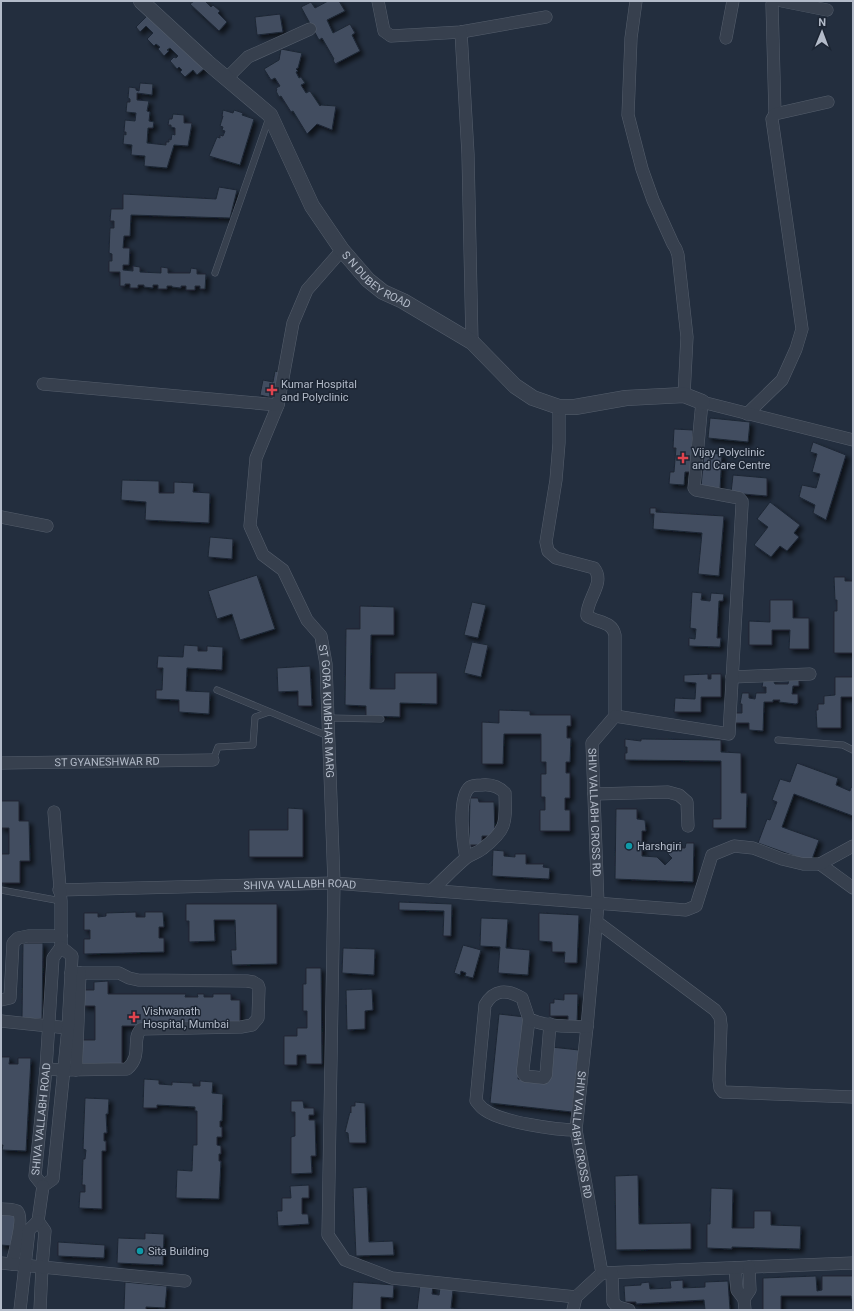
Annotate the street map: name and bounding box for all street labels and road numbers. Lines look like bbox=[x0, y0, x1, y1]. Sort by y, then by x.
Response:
street label: S N DUBEY ROAD bbox=[339, 249, 413, 311]
street label: ST GORA KUMBHAR MARG bbox=[316, 643, 337, 778]
street label: SHIV VALLABH CROSS RD bbox=[586, 748, 603, 877]
street label: ST GYANESHWAR RD bbox=[54, 754, 160, 769]
street label: SHIVA VALLABH ROAD bbox=[243, 876, 357, 892]
street label: SHIVA VALLABH ROAD bbox=[29, 1062, 53, 1176]
street label: SHIV VALLABH CROSS RD bbox=[569, 1070, 595, 1200]

